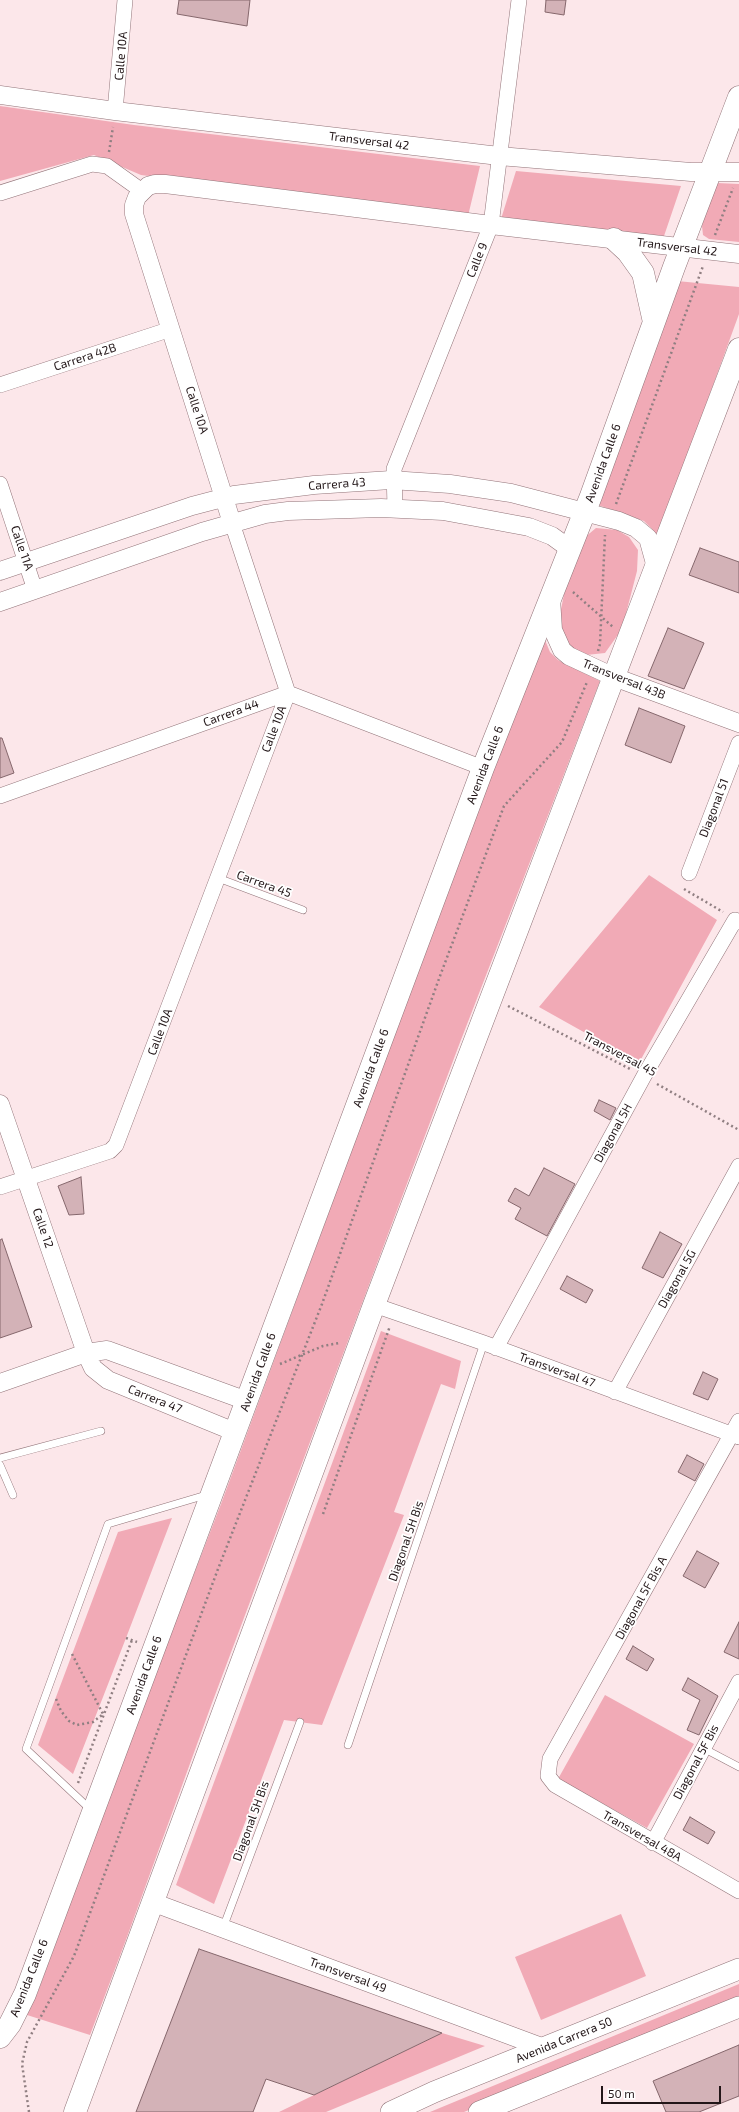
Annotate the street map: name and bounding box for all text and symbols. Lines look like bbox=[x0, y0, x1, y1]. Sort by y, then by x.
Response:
street label: Calle 10A bbox=[112, 31, 130, 81]
street label: Transversal 42 bbox=[328, 129, 410, 153]
street label: Transversal 42 bbox=[636, 235, 718, 259]
street label: Calle 9 bbox=[463, 240, 491, 280]
street label: Carrera 42B bbox=[52, 340, 118, 374]
street label: Calle 10A bbox=[183, 384, 211, 436]
street label: Avenida Calle 6 bbox=[582, 422, 624, 504]
street label: Carrera 43 bbox=[308, 475, 366, 493]
street label: Calle 11A bbox=[8, 524, 36, 572]
street label: Transversal 43B bbox=[580, 656, 668, 702]
street label: Carrera 44 bbox=[201, 696, 261, 730]
street label: Calle 10A bbox=[258, 703, 290, 755]
street label: Avenida Calle 6 bbox=[463, 724, 507, 806]
street label: Diagonal 51 bbox=[696, 776, 732, 840]
street label: Carrera 45 bbox=[235, 867, 293, 901]
street label: Calle 10A bbox=[144, 1006, 176, 1058]
street label: Avenida Calle 6 bbox=[350, 1027, 392, 1109]
street label: Transversal 45 bbox=[581, 1029, 659, 1079]
street label: Diagonal 5H bbox=[591, 1101, 635, 1165]
street label: Calle 12 bbox=[29, 1206, 57, 1250]
street label: Diagonal 5G bbox=[655, 1247, 699, 1311]
street label: Avenida Calle 6 bbox=[237, 1331, 279, 1413]
street label: Transversal 47 bbox=[517, 1350, 597, 1390]
street label: Carrera 47 bbox=[126, 1382, 184, 1416]
street label: Diagonal 5H Bis bbox=[385, 1499, 427, 1583]
street label: Diagonal 5F Bis A bbox=[612, 1554, 670, 1642]
street label: Avenida Calle 6 bbox=[123, 1634, 165, 1716]
street label: Diagonal 5F Bis bbox=[670, 1722, 722, 1802]
street label: Diagonal 5H Bis bbox=[230, 1779, 272, 1863]
street label: Transversal 48A bbox=[600, 1808, 684, 1864]
street label: Avenida Calle 6 bbox=[7, 1937, 51, 2019]
street label: Transversal 49 bbox=[307, 1954, 389, 1996]
street label: Avenida Carrera 50 bbox=[513, 2014, 615, 2066]
scale bar bbox=[603, 2078, 723, 2104]
text: 50 m bbox=[608, 2086, 635, 2100]

